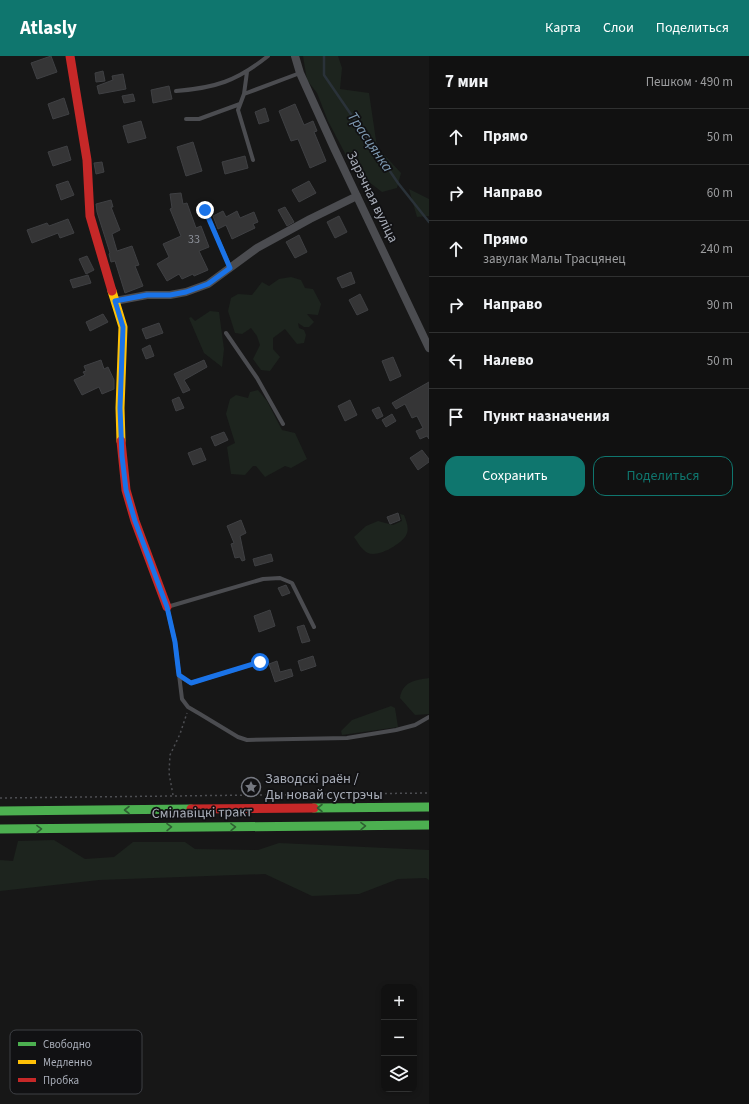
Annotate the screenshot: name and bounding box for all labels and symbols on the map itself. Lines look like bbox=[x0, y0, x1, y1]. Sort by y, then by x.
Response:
water label: Трасцянка bbox=[342, 108, 398, 176]
street label: Зарэчная вуліца bbox=[341, 148, 403, 246]
route end bbox=[196, 201, 214, 219]
house number: 33 bbox=[188, 231, 200, 248]
route start bbox=[251, 653, 269, 671]
place label: Заводскі раён / Ды новай сустрэчы bbox=[265, 769, 383, 805]
place icon: Заводскі раён / Ды новай сустрэчы bbox=[240, 776, 262, 798]
street label: Смілавіцкі тракт bbox=[152, 802, 253, 824]
one-way arrow bbox=[317, 804, 323, 812]
one-way arrow bbox=[124, 806, 130, 814]
one-way arrow bbox=[360, 822, 366, 830]
one-way arrow bbox=[166, 823, 172, 831]
one-way arrow bbox=[230, 823, 236, 831]
one-way arrow bbox=[36, 825, 42, 833]
legend bbox=[10, 1030, 142, 1094]
text: Свободно bbox=[43, 1037, 91, 1052]
text: Медленно bbox=[43, 1055, 92, 1070]
text: Пробка bbox=[43, 1073, 79, 1088]

